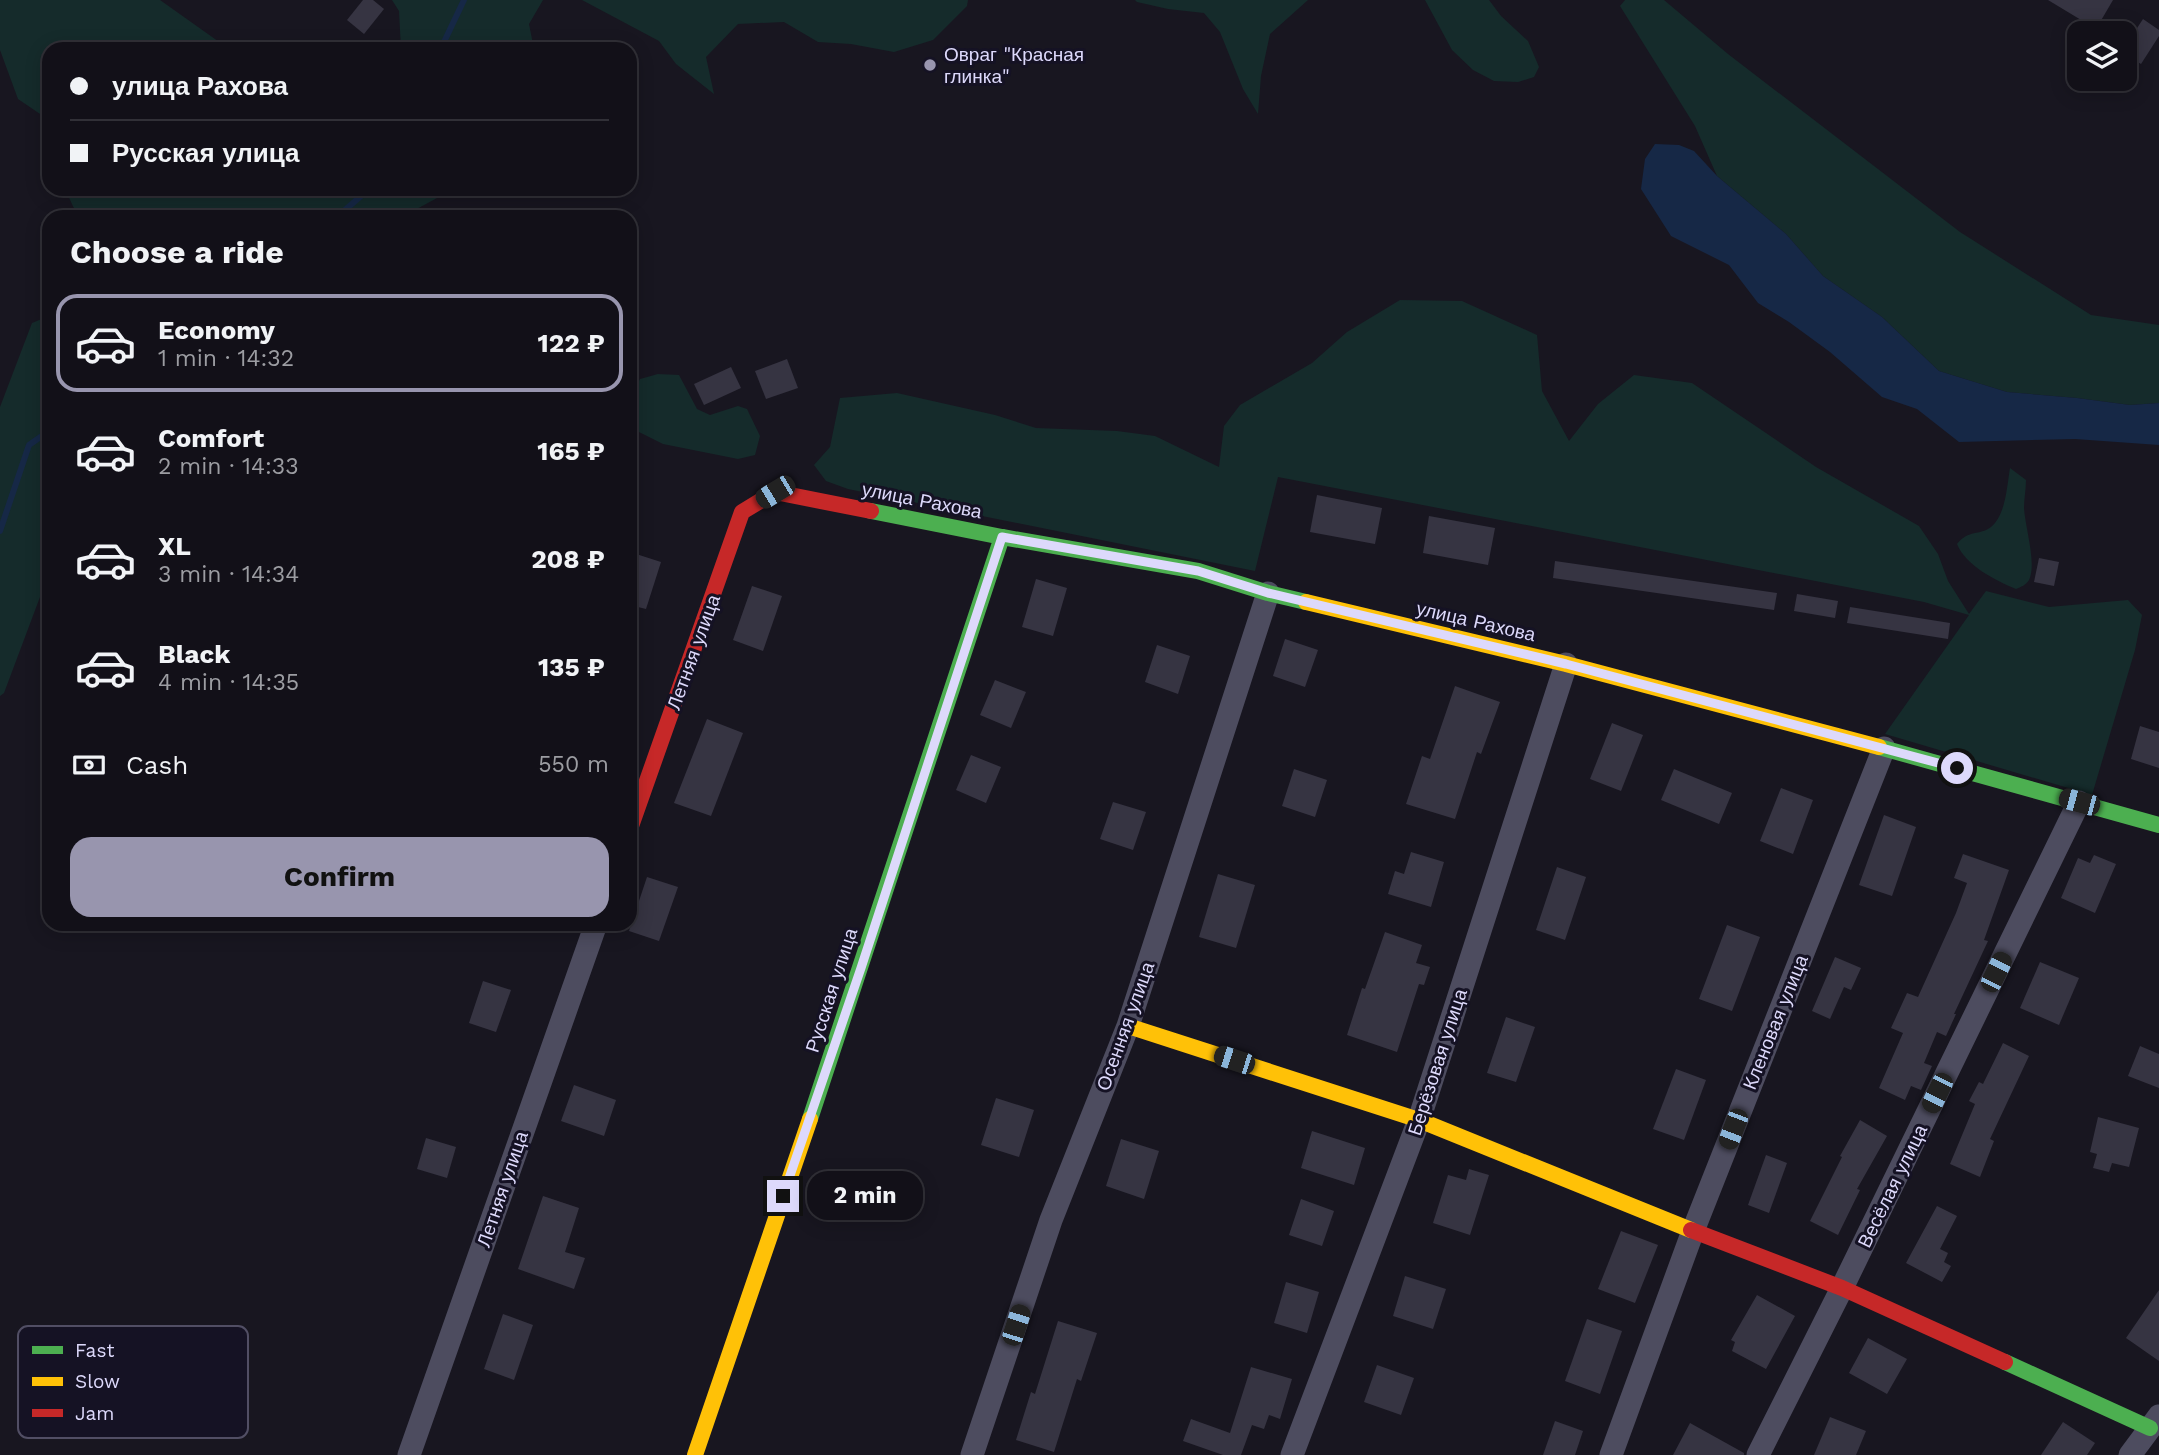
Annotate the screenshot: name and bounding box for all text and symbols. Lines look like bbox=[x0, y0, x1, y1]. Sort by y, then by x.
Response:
map controls bbox=[2067, 21, 2137, 91]
button: layers bbox=[2067, 21, 2137, 91]
place label: Овраг "Красная глинка" bbox=[944, 43, 1084, 88]
marker: Овраг "Красная глинка" bbox=[922, 57, 938, 73]
text: улица Рахова bbox=[112, 71, 288, 101]
text: Русская улица bbox=[112, 138, 300, 168]
text: Choose a ride bbox=[70, 233, 284, 271]
icon: car bbox=[74, 312, 137, 375]
text: Economy bbox=[158, 315, 275, 345]
text: 122 ₽ bbox=[537, 328, 605, 358]
text: 1 min · 14:32 bbox=[158, 345, 294, 372]
icon: car bbox=[74, 420, 137, 483]
text: Comfort bbox=[158, 423, 264, 453]
text: 165 ₽ bbox=[537, 436, 605, 466]
text: 2 min · 14:33 bbox=[158, 453, 299, 480]
car bbox=[752, 472, 799, 512]
street label: улица Рахова bbox=[860, 478, 984, 523]
icon: car bbox=[74, 528, 137, 591]
text: XL bbox=[158, 531, 191, 561]
text: 208 ₽ bbox=[531, 544, 605, 574]
text: 3 min · 14:34 bbox=[158, 561, 299, 588]
street label: Летняя улица bbox=[662, 591, 725, 713]
street label: улица Рахова bbox=[1414, 597, 1538, 646]
icon: car bbox=[74, 636, 137, 699]
text: Black bbox=[158, 639, 230, 669]
text: 135 ₽ bbox=[538, 652, 605, 682]
text: 4 min · 14:35 bbox=[158, 669, 299, 696]
icon: cash bbox=[70, 746, 108, 784]
text: Cash bbox=[126, 750, 188, 780]
text: 550 m bbox=[538, 751, 609, 778]
route start bbox=[1941, 752, 1973, 784]
car bbox=[2056, 786, 2103, 818]
button: Confirm bbox=[70, 837, 609, 917]
street label: Русская улица bbox=[801, 925, 863, 1055]
car bbox=[1978, 949, 2015, 995]
street label: Кленовая улица bbox=[1738, 951, 1813, 1093]
street label: Осенняя улица bbox=[1092, 958, 1160, 1094]
street label: Берёзовая улица bbox=[1403, 986, 1472, 1138]
car bbox=[1211, 1044, 1258, 1076]
car bbox=[1919, 1070, 1956, 1116]
car bbox=[1716, 1106, 1751, 1152]
street label: Весёлая улица bbox=[1853, 1121, 1932, 1251]
street label: Летняя улица bbox=[472, 1128, 533, 1250]
callout: 2 min bbox=[808, 1172, 923, 1220]
route end bbox=[767, 1180, 799, 1212]
text: 2 min bbox=[834, 1182, 896, 1209]
car bbox=[1000, 1302, 1033, 1348]
legend bbox=[18, 1326, 248, 1438]
text: Fast bbox=[75, 1339, 114, 1362]
text: Slow bbox=[75, 1370, 120, 1393]
text: Jam bbox=[75, 1402, 114, 1425]

